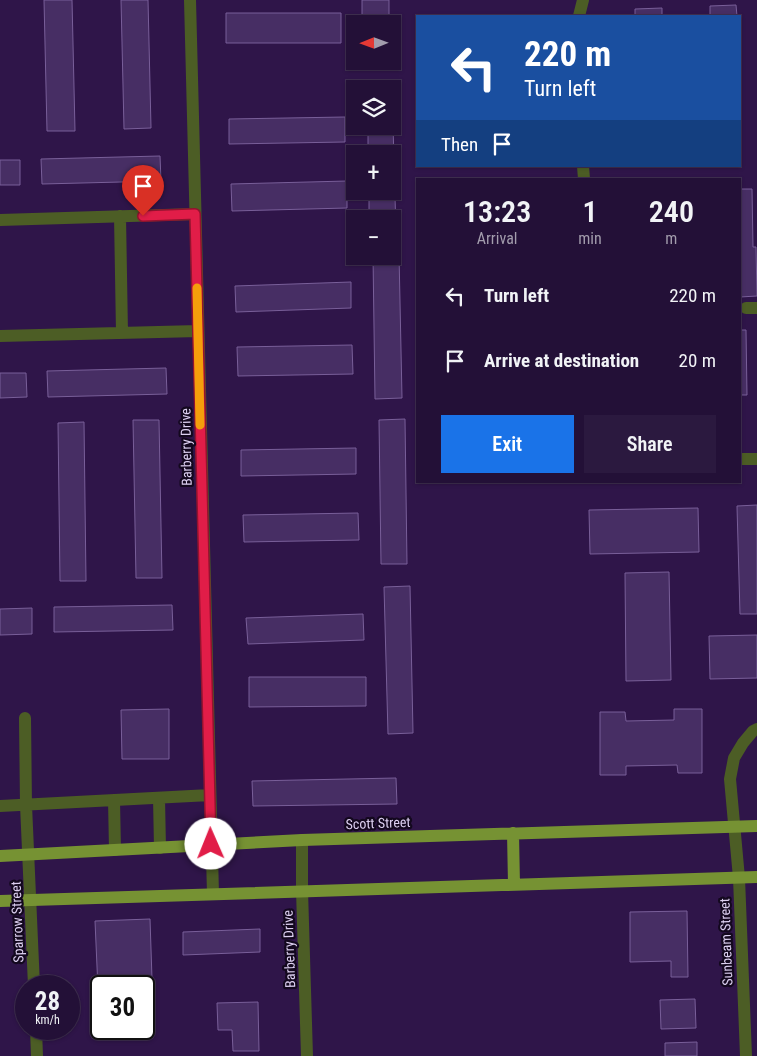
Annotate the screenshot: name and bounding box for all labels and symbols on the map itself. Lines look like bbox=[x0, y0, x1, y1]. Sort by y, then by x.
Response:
north arrow bbox=[346, 15, 401, 70]
pin bbox=[122, 165, 164, 216]
street label: Barberry Drive bbox=[177, 408, 195, 486]
street label: Scott Street bbox=[345, 814, 411, 832]
position arrow bbox=[184, 817, 236, 869]
street label: Sparrow Street bbox=[8, 881, 26, 963]
street label: Sunbeam Street bbox=[716, 898, 736, 986]
street label: Barberry Drive bbox=[280, 909, 298, 988]
speed limit sign: 30 bbox=[90, 975, 155, 1040]

